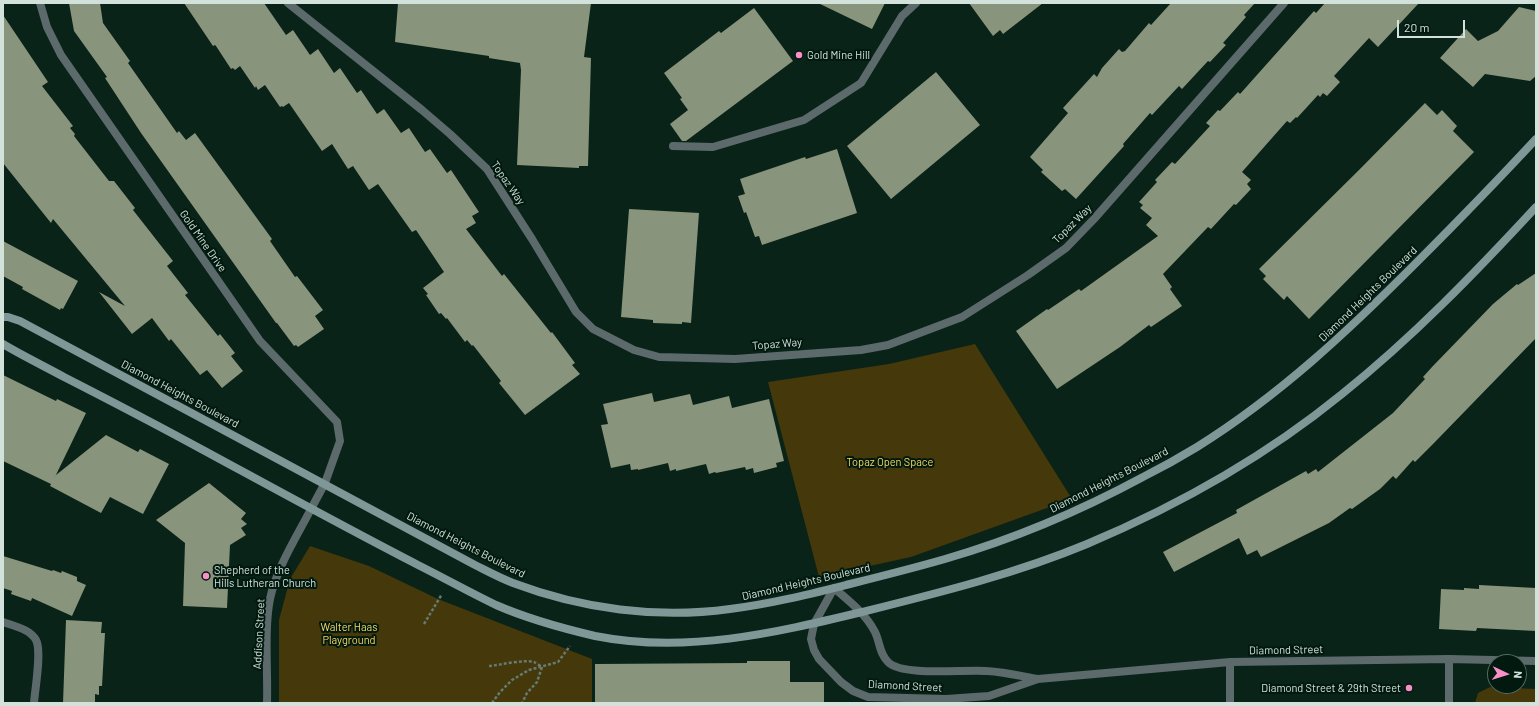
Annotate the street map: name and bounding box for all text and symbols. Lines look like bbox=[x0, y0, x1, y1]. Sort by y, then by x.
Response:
scale bar bbox=[1399, 12, 1467, 38]
text: 20 m bbox=[1404, 20, 1430, 34]
place label: Gold Mine Hill bbox=[807, 48, 870, 62]
marker: Gold Mine Hill bbox=[794, 50, 804, 60]
street label: Topaz Way bbox=[488, 159, 528, 207]
street label: Topaz Way bbox=[1050, 202, 1094, 246]
street label: Gold Mine Drive bbox=[177, 207, 229, 275]
street label: Diamond Heights Boulevard bbox=[1316, 244, 1420, 344]
street label: Topaz Way bbox=[752, 335, 802, 353]
street label: Diamond Heights Boulevard bbox=[119, 357, 241, 431]
street label: Diamond Heights Boulevard bbox=[1048, 444, 1170, 516]
park label: Topaz Open Space bbox=[847, 455, 933, 469]
street label: Diamond Heights Boulevard bbox=[405, 509, 527, 581]
street label: Diamond Heights Boulevard bbox=[741, 561, 871, 603]
place label: Shepherd of the Hills Lutheran Church bbox=[214, 563, 316, 589]
marker: Shepherd of the Hills Lutheran Church bbox=[201, 571, 211, 581]
street label: Addison Street bbox=[251, 598, 267, 670]
park label: Walter Haas Playground bbox=[321, 620, 377, 646]
street label: Diamond Street bbox=[1249, 643, 1323, 657]
north arrow bbox=[1487, 654, 1527, 694]
text: N bbox=[1512, 671, 1525, 679]
street label: Diamond Street bbox=[868, 677, 942, 695]
place label: Diamond Street & 29th Street bbox=[1261, 681, 1401, 695]
marker: Diamond Street & 29th Street bbox=[1404, 683, 1414, 693]

